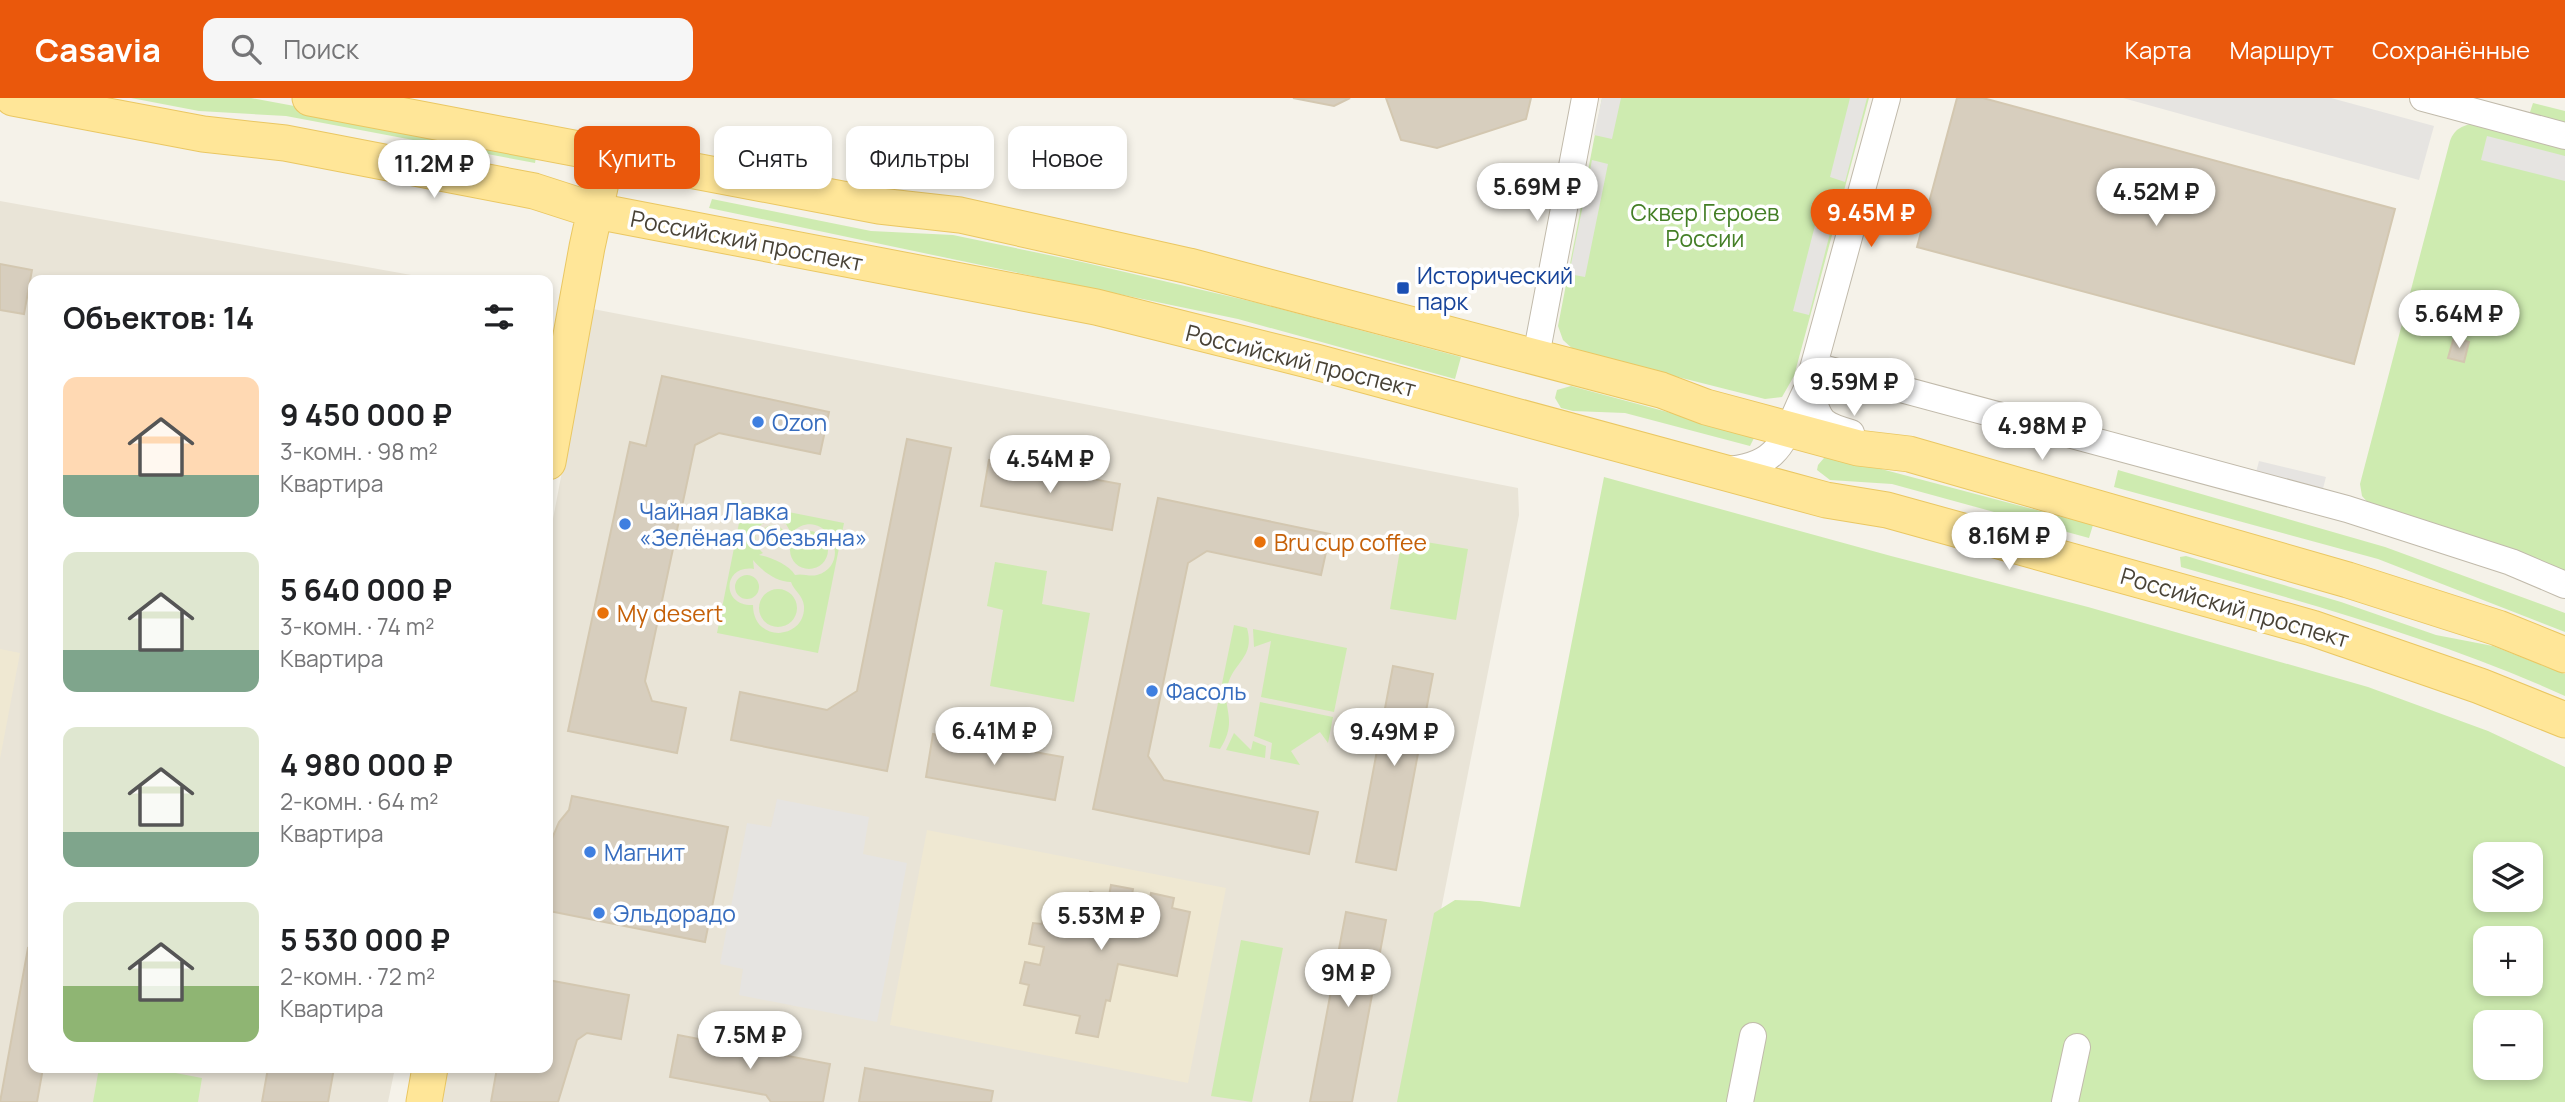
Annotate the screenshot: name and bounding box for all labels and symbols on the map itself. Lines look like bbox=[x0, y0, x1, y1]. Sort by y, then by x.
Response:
pin: 11.2M ₽ bbox=[369, 140, 499, 200]
pin: 5.69M ₽ bbox=[1472, 164, 1602, 223]
pin: 4.52M ₽ bbox=[2091, 169, 2221, 228]
pin: 9.45M ₽ bbox=[1806, 190, 1936, 249]
park label: Сквер Героев России bbox=[1631, 196, 1779, 254]
street label: Российский проспект bbox=[628, 202, 866, 278]
place label: Исторический парк bbox=[1417, 259, 1573, 317]
marker: Исторический парк bbox=[1395, 280, 1411, 296]
pin: 5.64M ₽ bbox=[2394, 290, 2524, 350]
street label: Российский проспект bbox=[1182, 316, 1420, 404]
pin: 9.59M ₽ bbox=[1789, 358, 1919, 418]
pin: 4.98M ₽ bbox=[1977, 402, 2107, 462]
place label: Ozon bbox=[772, 406, 827, 438]
marker: Ozon bbox=[750, 414, 766, 430]
pin: 4.54M ₽ bbox=[985, 436, 1115, 495]
place label: Чайная Лавка «Зелёная Обезьяна» bbox=[639, 495, 867, 553]
pin: 8.16M ₽ bbox=[1944, 512, 2074, 572]
marker: Чайная Лавка «Зелёная Обезьяна» bbox=[617, 516, 633, 532]
place label: Bru cup coffee bbox=[1274, 526, 1427, 558]
marker: Bru cup coffee bbox=[1252, 534, 1268, 550]
street label: Российский проспект bbox=[2117, 559, 2353, 655]
place label: My desert bbox=[617, 597, 723, 629]
marker: My desert bbox=[595, 605, 611, 621]
place label: Фасоль bbox=[1166, 675, 1247, 707]
marker: Фасоль bbox=[1144, 683, 1160, 699]
pin: 6.41M ₽ bbox=[929, 708, 1059, 767]
pin: 9.49M ₽ bbox=[1329, 708, 1459, 768]
place label: Магнит bbox=[604, 836, 685, 868]
marker: Магнит bbox=[582, 844, 598, 860]
pin: 5.53M ₽ bbox=[1036, 892, 1166, 952]
place label: Эльдорадо bbox=[613, 897, 736, 929]
marker: Эльдорадо bbox=[591, 905, 607, 921]
pin: 9M ₽ bbox=[1307, 950, 1389, 1009]
pin: 7.5M ₽ bbox=[693, 1012, 807, 1071]

